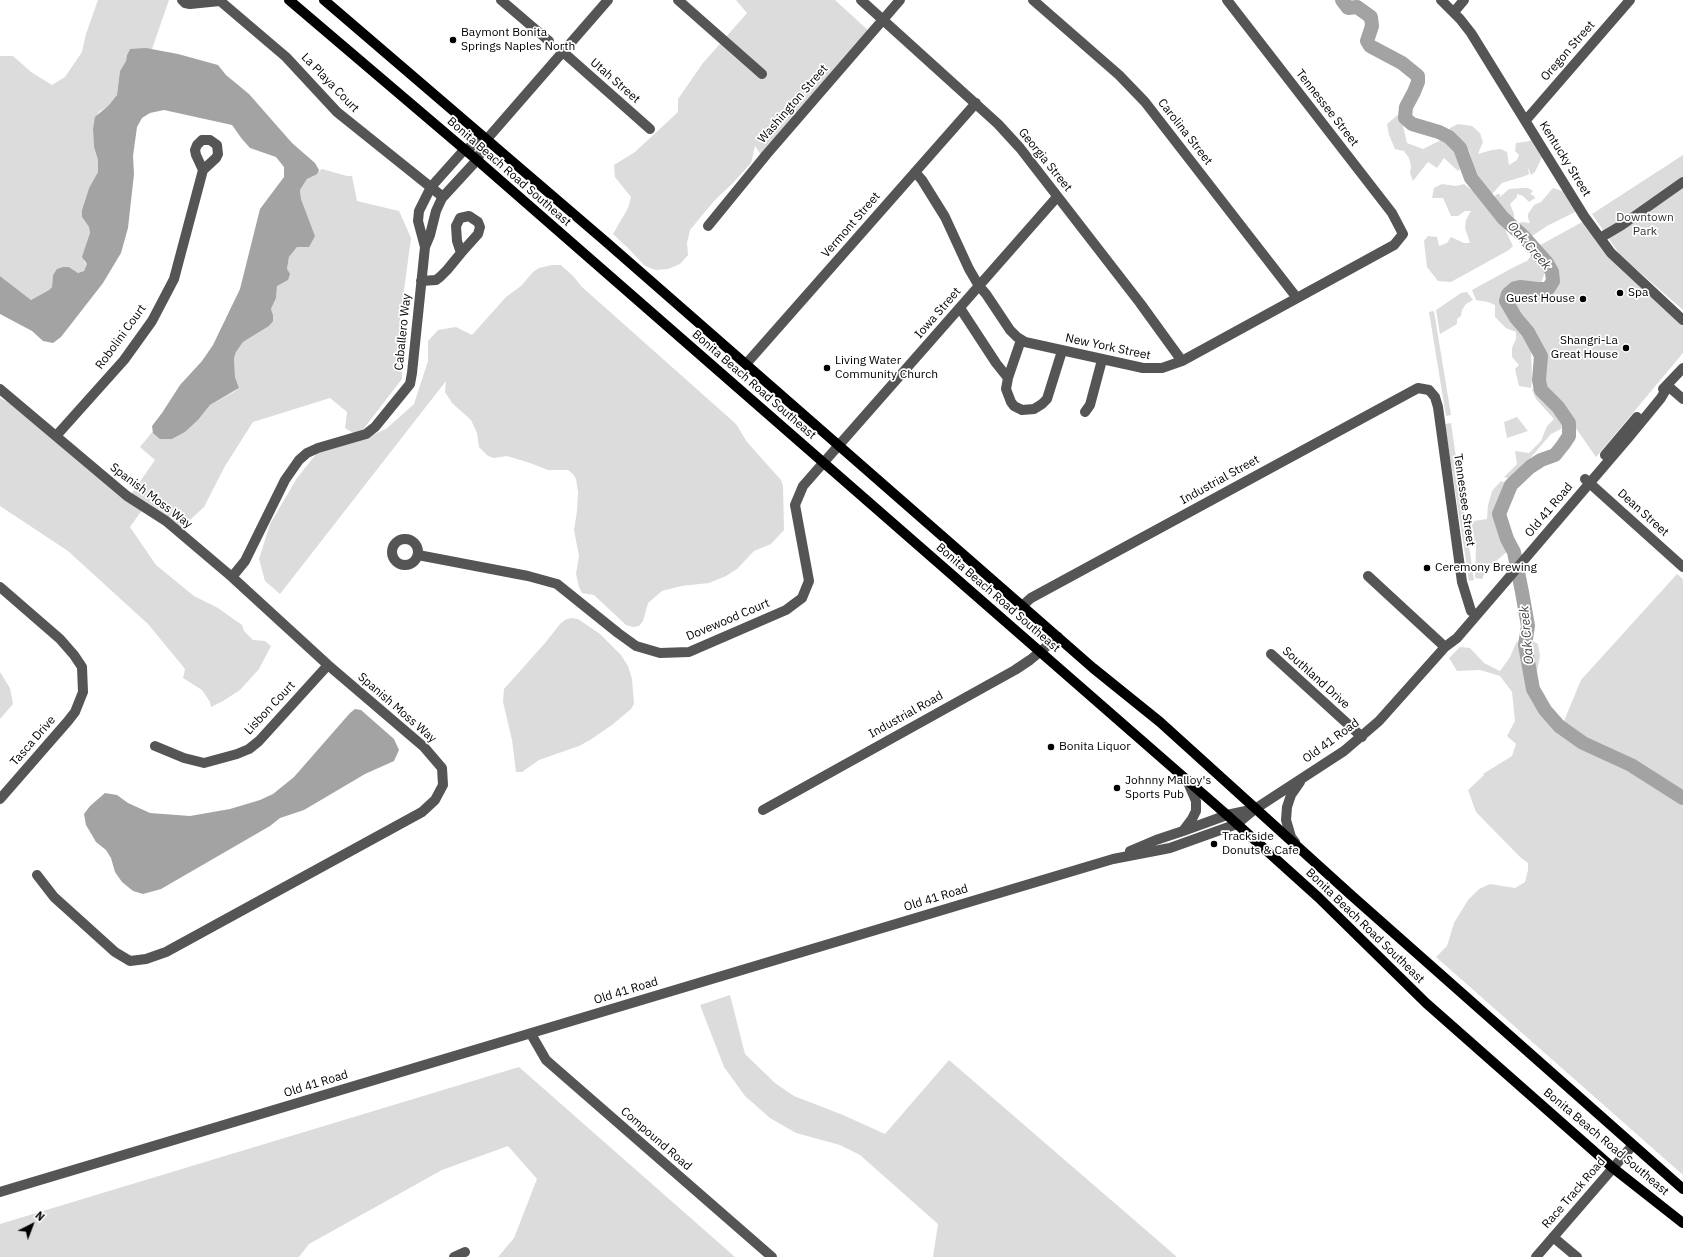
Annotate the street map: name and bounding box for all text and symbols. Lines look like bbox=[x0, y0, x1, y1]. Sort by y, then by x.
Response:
street label: Oregon Street bbox=[1538, 18, 1598, 84]
place label: Baymont Bonita Springs Naples North bbox=[461, 26, 575, 54]
marker: Baymont Bonita Springs Naples North bbox=[448, 35, 458, 45]
street label: La Playa Court bbox=[298, 50, 362, 116]
street label: Utah Street bbox=[587, 55, 643, 107]
street label: Washington Street bbox=[755, 62, 831, 146]
street label: Tennessee Street bbox=[1293, 67, 1361, 149]
street label: Carolina Street bbox=[1155, 96, 1215, 168]
street label: Bonita Beach Road Southeast bbox=[444, 114, 574, 230]
street label: Kentucky Street bbox=[1536, 119, 1594, 199]
street label: Georgia Street bbox=[1015, 125, 1075, 195]
street label: Vermont Street bbox=[819, 189, 883, 261]
park label: Downtown Park bbox=[1616, 211, 1674, 239]
water label: Oak Creek bbox=[1504, 219, 1554, 273]
street label: Iowa Street bbox=[912, 285, 964, 341]
place label: Spa bbox=[1628, 286, 1648, 300]
marker: Spa bbox=[1615, 288, 1625, 298]
place label: Guest House bbox=[1506, 292, 1575, 306]
street label: Caballero Way bbox=[392, 293, 414, 371]
marker: Guest House bbox=[1578, 294, 1588, 304]
street label: Robolini Court bbox=[93, 302, 149, 372]
street label: Bonita Beach Road Southeast bbox=[689, 327, 819, 443]
street label: New York Street bbox=[1064, 331, 1152, 363]
place label: Shangri-La Great House bbox=[1551, 334, 1618, 362]
marker: Shangri-La Great House bbox=[1621, 343, 1631, 353]
place label: Living Water Community Church bbox=[835, 354, 938, 382]
marker: Living Water Community Church bbox=[822, 363, 832, 373]
street label: Industrial Street bbox=[1178, 452, 1262, 508]
street label: Tennessee Street bbox=[1450, 453, 1478, 547]
street label: Spanish Moss Way bbox=[107, 460, 195, 532]
street label: Old 41 Road bbox=[1522, 480, 1576, 540]
street label: Dean Street bbox=[1615, 486, 1671, 540]
street label: Bonita Beach Road Southeast bbox=[933, 540, 1063, 656]
place label: Ceremony Brewing bbox=[1435, 561, 1537, 575]
marker: Ceremony Brewing bbox=[1422, 563, 1432, 573]
street label: Dovewood Court bbox=[684, 596, 772, 644]
water label: Oak Creek bbox=[1517, 605, 1537, 665]
street label: Southland Drive bbox=[1279, 644, 1353, 712]
street label: Spanish Moss Way bbox=[355, 670, 439, 746]
street label: Lisbon Court bbox=[242, 678, 298, 738]
street label: Industrial Road bbox=[866, 689, 946, 741]
street label: Tasca Drive bbox=[7, 713, 59, 769]
street label: Old 41 Road bbox=[1300, 716, 1362, 766]
place label: Bonita Liquor bbox=[1059, 740, 1131, 754]
marker: Bonita Liquor bbox=[1046, 742, 1056, 752]
place label: Johnny Malloy's Sports Pub bbox=[1125, 774, 1211, 802]
marker: Johnny Malloy's Sports Pub bbox=[1112, 783, 1122, 793]
place label: Trackside Donuts & Cafe bbox=[1222, 830, 1299, 858]
marker: Trackside Donuts & Cafe bbox=[1209, 839, 1219, 849]
street label: Bonita Beach Road Southeast bbox=[1303, 866, 1427, 986]
street label: Old 41 Road bbox=[902, 881, 970, 915]
street label: Old 41 Road bbox=[592, 974, 660, 1008]
street label: Old 41 Road bbox=[282, 1067, 350, 1101]
street label: Bonita Beach Road Southeast bbox=[1540, 1085, 1672, 1199]
street label: Compound Road bbox=[618, 1104, 694, 1174]
street label: Race Track Road bbox=[1539, 1155, 1609, 1231]
north arrow bbox=[12, 1205, 52, 1245]
text: N bbox=[32, 1208, 48, 1224]

